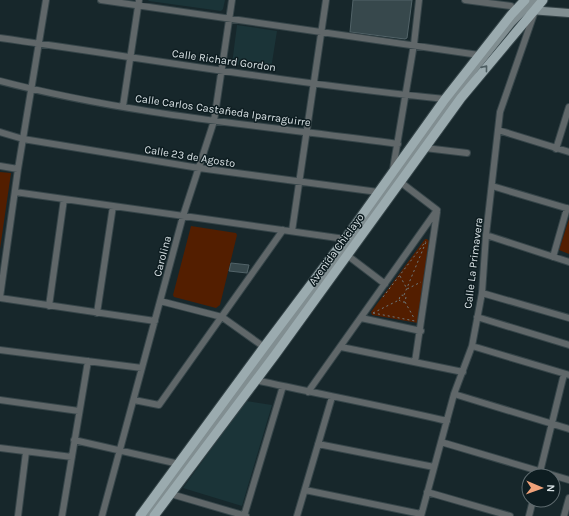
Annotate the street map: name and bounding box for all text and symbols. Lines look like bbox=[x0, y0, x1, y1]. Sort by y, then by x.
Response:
street label: Calle Richard Gordon bbox=[171, 47, 277, 74]
one-way arrow bbox=[481, 66, 488, 73]
street label: Calle Carlos Castañeda Iparraguirre bbox=[134, 92, 312, 129]
street label: Calle 23 de Agosto bbox=[143, 143, 236, 170]
street label: Avenida Chiclayo bbox=[306, 211, 367, 287]
street label: Calle La Primavera bbox=[461, 217, 486, 309]
street label: Carolina bbox=[151, 234, 174, 278]
north arrow bbox=[521, 468, 561, 508]
text: N bbox=[544, 484, 557, 493]

